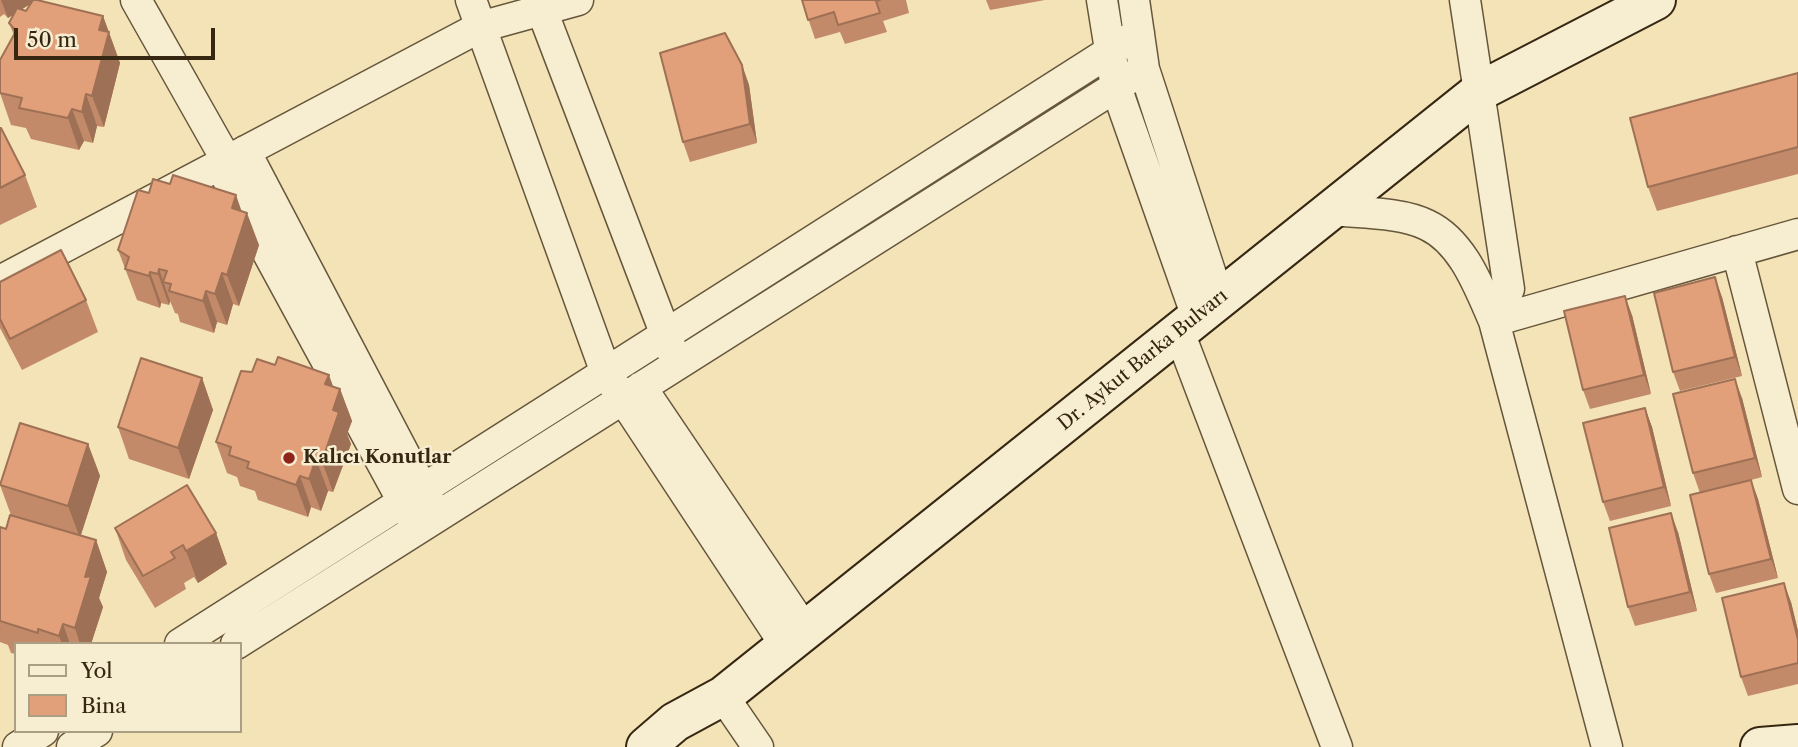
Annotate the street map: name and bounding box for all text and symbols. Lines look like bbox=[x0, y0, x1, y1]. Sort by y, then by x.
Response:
scale bar bbox=[18, 14, 219, 58]
text: 50 m bbox=[27, 27, 77, 52]
street label: Dr. Aykut Barka Bulvarı bbox=[1054, 284, 1232, 436]
place label: Kalıcı Konutlar bbox=[303, 447, 452, 469]
marker: Kalıcı Konutlar bbox=[281, 450, 297, 466]
legend bbox=[14, 642, 242, 733]
text: Yol bbox=[81, 658, 113, 683]
text: Bina bbox=[81, 693, 126, 718]

